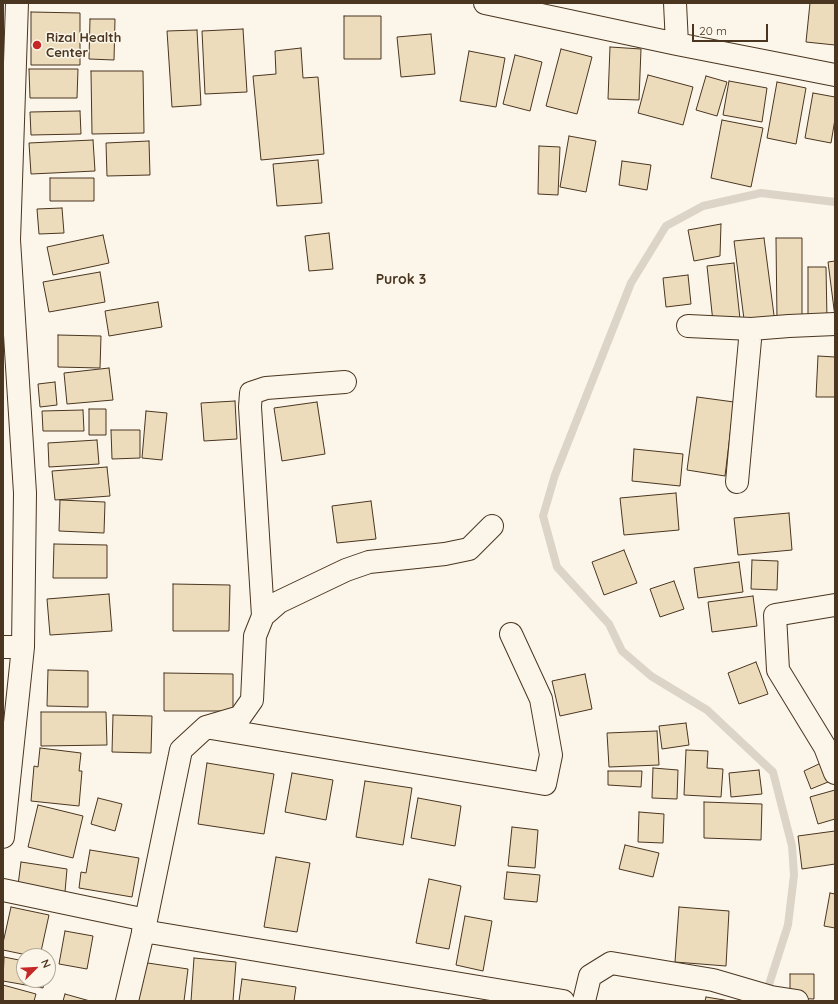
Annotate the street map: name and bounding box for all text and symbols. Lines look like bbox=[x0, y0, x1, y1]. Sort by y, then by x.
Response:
scale bar bbox=[694, 16, 770, 42]
text: 20 m bbox=[699, 23, 727, 38]
place label: Rizal Health Center bbox=[46, 30, 121, 61]
marker: Rizal Health Center bbox=[31, 39, 43, 51]
district label: Purok 3 bbox=[376, 272, 426, 288]
north arrow bbox=[16, 948, 56, 988]
text: N bbox=[38, 957, 54, 970]

